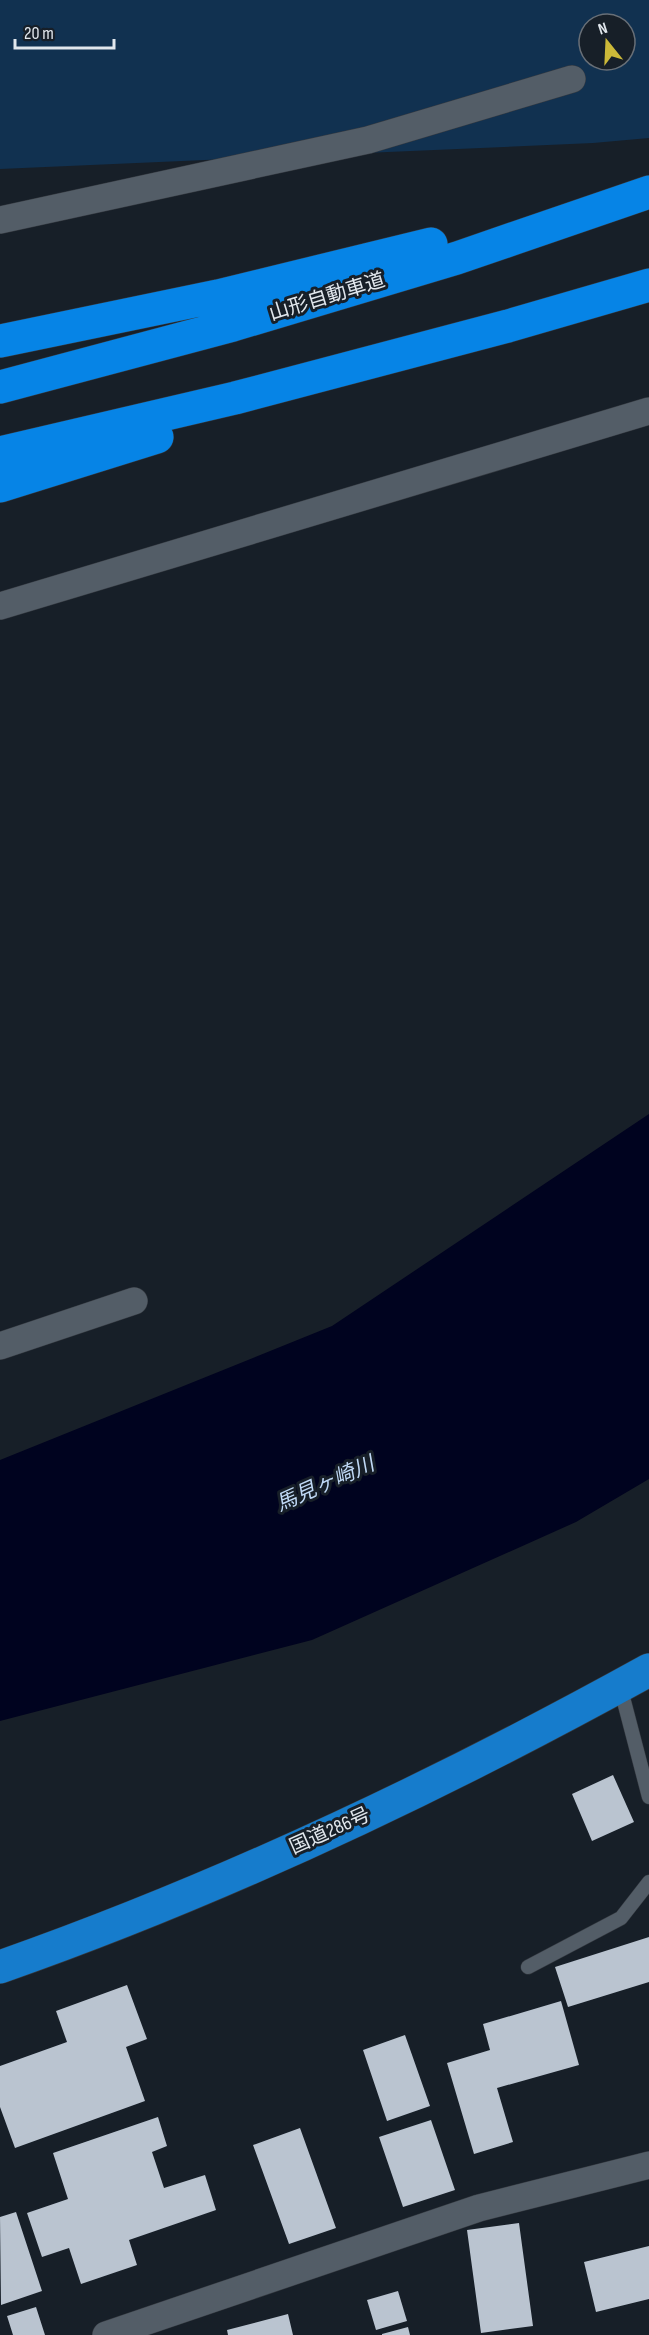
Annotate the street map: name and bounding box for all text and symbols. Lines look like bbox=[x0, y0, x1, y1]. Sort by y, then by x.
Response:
scale bar bbox=[15, 12, 114, 50]
north arrow bbox=[577, 12, 637, 72]
text: N bbox=[596, 19, 610, 40]
text: 20 m bbox=[24, 23, 54, 44]
street label: 山形自動車道 bbox=[266, 268, 388, 326]
water label: 馬見ヶ崎川 bbox=[272, 1450, 380, 1517]
street label: 国道286号 bbox=[286, 1803, 374, 1859]

